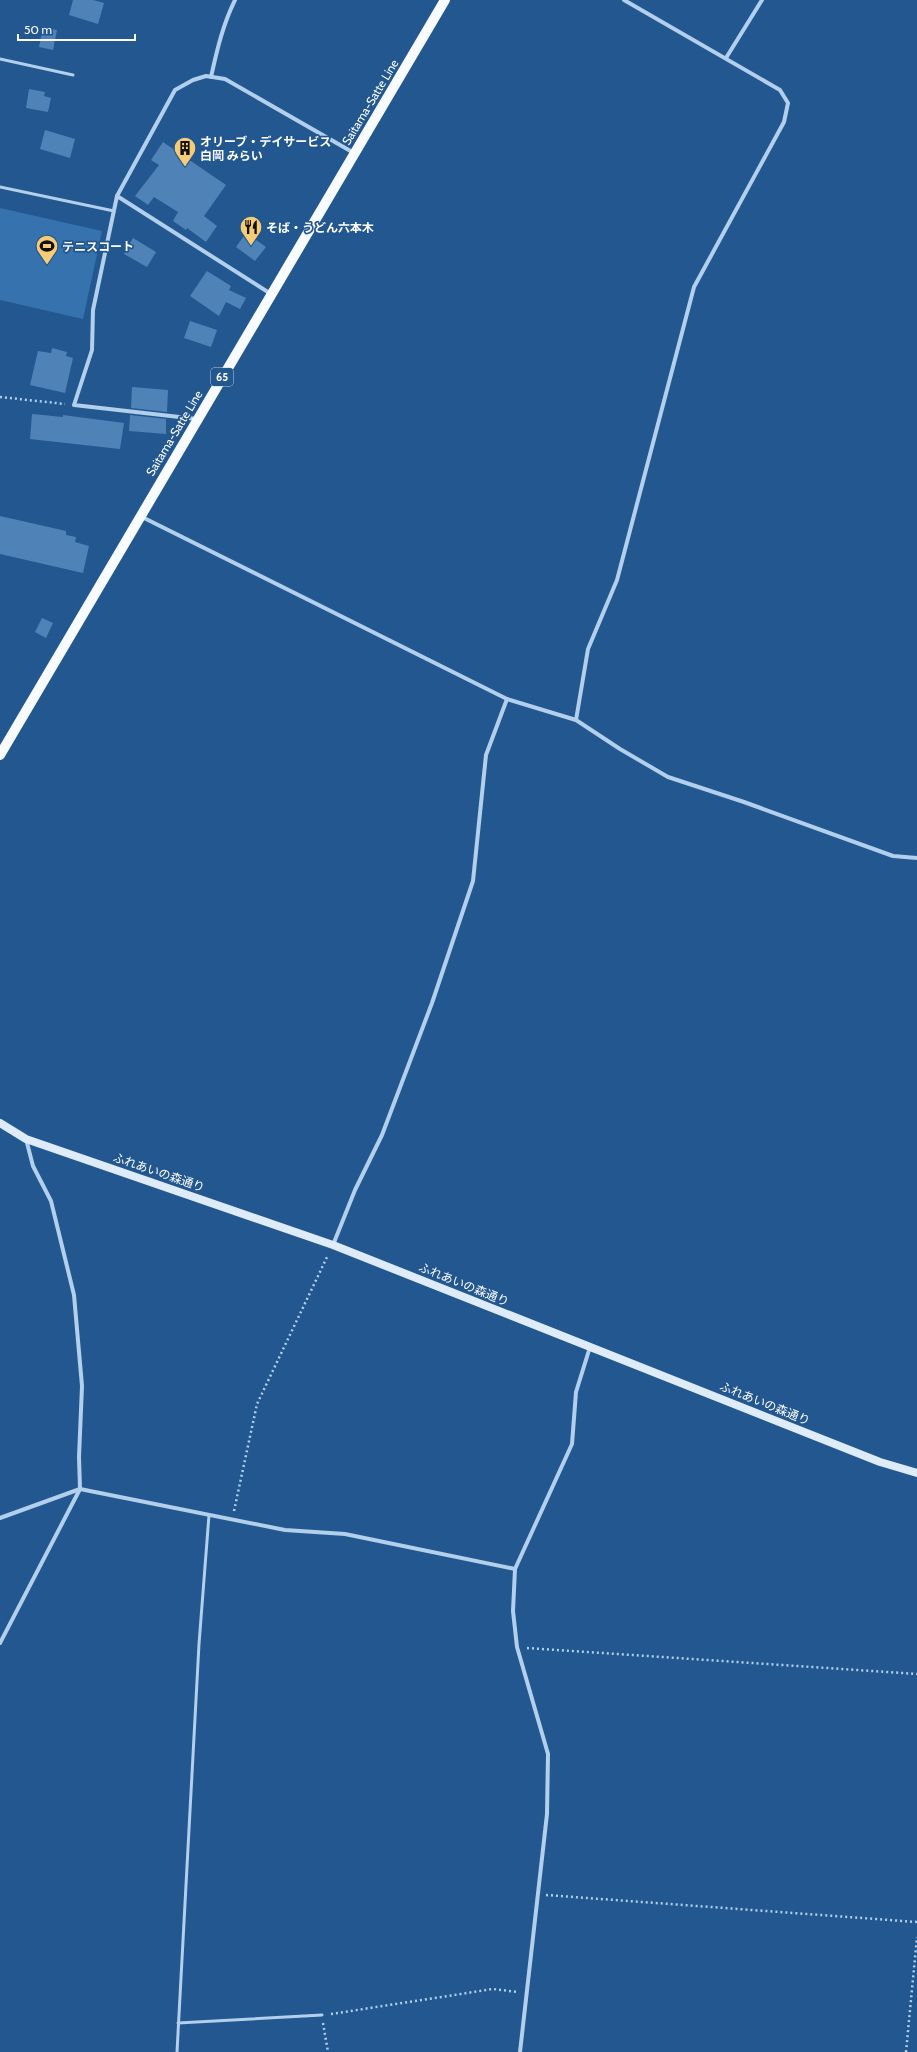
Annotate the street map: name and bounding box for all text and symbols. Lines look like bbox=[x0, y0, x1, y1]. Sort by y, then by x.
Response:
scale bar bbox=[18, 16, 135, 42]
text: 50 m bbox=[24, 22, 52, 37]
street label: Saitama-Satte Line bbox=[339, 56, 401, 148]
place label: オリーブ・デイサービス 白岡 みらい bbox=[200, 134, 331, 163]
building icon: オリーブ・デイサービス 白岡 みらい bbox=[172, 135, 198, 168]
restaurant icon: そば・うどん六本木 bbox=[238, 214, 264, 247]
place label: そば・うどん六本木 bbox=[266, 220, 374, 235]
sports icon: テニスコート bbox=[34, 233, 60, 266]
place label: テニスコート bbox=[62, 239, 134, 254]
road number: 65 bbox=[211, 368, 233, 386]
street label: Saitama-Satte Line bbox=[143, 387, 205, 479]
street label: ふれあいの森通り bbox=[111, 1149, 207, 1195]
street label: ふれあいの森通り bbox=[417, 1259, 511, 1309]
street label: ふれあいの森通り bbox=[718, 1378, 812, 1428]

